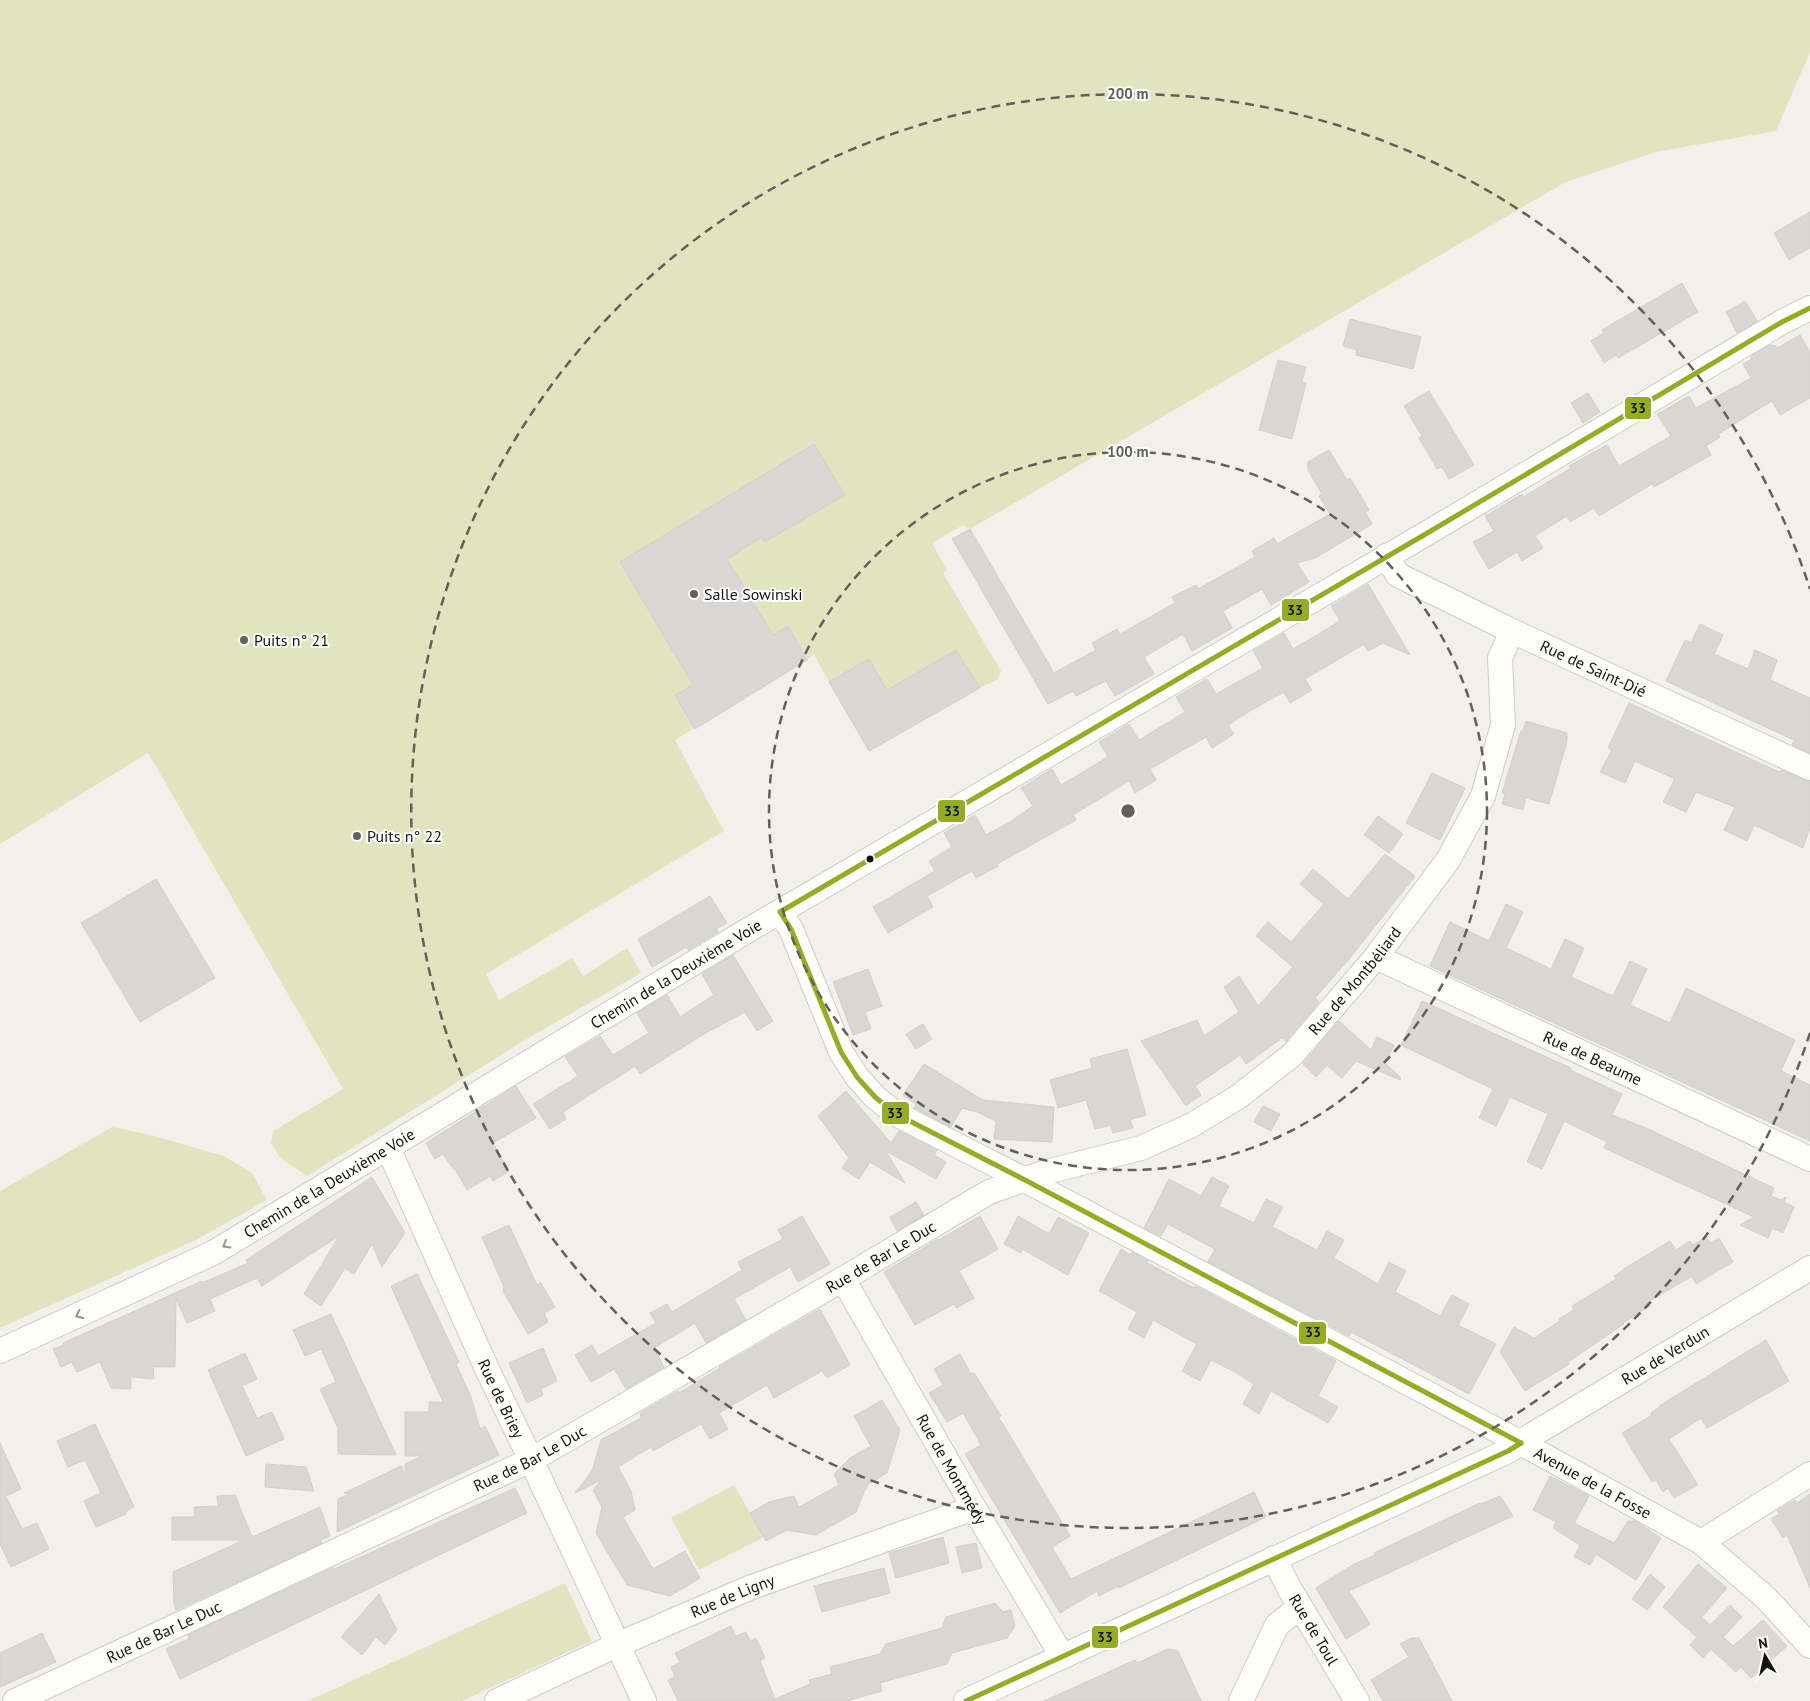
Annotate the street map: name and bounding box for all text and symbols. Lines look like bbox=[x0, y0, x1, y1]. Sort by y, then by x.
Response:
text: 200 m bbox=[1107, 84, 1149, 103]
line badge: 33 bbox=[1624, 396, 1652, 420]
text: 33 bbox=[1630, 399, 1646, 417]
text: 100 m bbox=[1107, 442, 1149, 461]
place label: Salle Sowinski bbox=[704, 584, 803, 604]
marker: Salle Sowinski bbox=[688, 588, 700, 600]
line badge: 33 bbox=[1281, 598, 1310, 622]
text: 33 bbox=[1287, 601, 1303, 619]
place label: Puits n° 21 bbox=[254, 630, 329, 650]
marker: Puits n° 21 bbox=[238, 634, 250, 646]
street label: Rue de Saint-Dié bbox=[1537, 635, 1650, 701]
line badge: 33 bbox=[937, 799, 966, 823]
text: 33 bbox=[944, 802, 960, 820]
centre of rings bbox=[1119, 802, 1137, 820]
place label: Puits n° 22 bbox=[367, 826, 442, 846]
marker: Puits n° 22 bbox=[351, 830, 363, 842]
unlabelled marker bbox=[865, 854, 875, 864]
street label: Chemin de la Deuxième Voie bbox=[587, 915, 765, 1033]
street label: Rue de Montbéliard bbox=[1304, 923, 1405, 1039]
street label: Rue de Beaume bbox=[1540, 1026, 1645, 1089]
line badge: 33 bbox=[881, 1101, 910, 1125]
text: 33 bbox=[887, 1104, 903, 1122]
street label: Chemin de la Deuxième Voie bbox=[240, 1124, 418, 1242]
street label: Rue de Bar Le Duc bbox=[822, 1216, 939, 1297]
one-way arrow bbox=[223, 1239, 232, 1249]
one-way arrow bbox=[75, 1308, 84, 1319]
line badge: 33 bbox=[1298, 1321, 1327, 1345]
street label: Rue de Verdun bbox=[1618, 1321, 1713, 1389]
text: 33 bbox=[1305, 1323, 1321, 1341]
street label: Rue de Briey bbox=[474, 1356, 529, 1442]
street label: Rue de Montmédy bbox=[912, 1410, 992, 1528]
street label: Rue de Bar Le Duc bbox=[470, 1420, 589, 1496]
street label: Avenue de la Fosse bbox=[1531, 1442, 1655, 1523]
street label: Rue de Ligny bbox=[688, 1570, 778, 1622]
street label: Rue de Toul bbox=[1285, 1590, 1343, 1669]
street label: Rue de Bar Le Duc bbox=[103, 1596, 224, 1667]
line badge: 33 bbox=[1091, 1625, 1119, 1649]
text: 33 bbox=[1097, 1628, 1113, 1646]
north arrow bbox=[1740, 1631, 1790, 1681]
text: N bbox=[1757, 1634, 1769, 1653]

